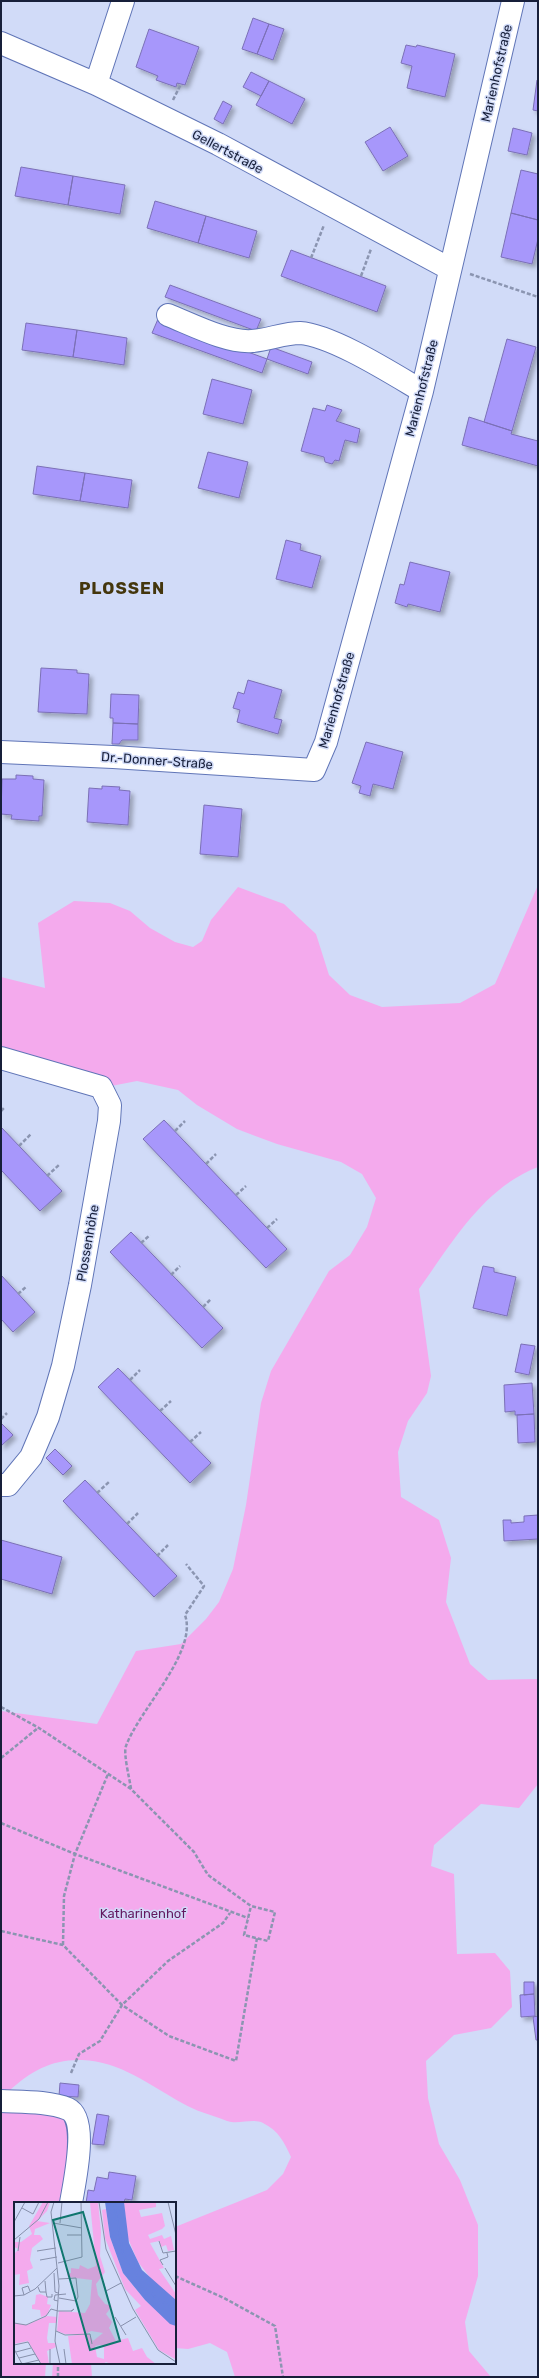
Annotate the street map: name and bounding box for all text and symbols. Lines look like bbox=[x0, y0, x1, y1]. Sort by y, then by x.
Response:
street label: Marienhofstraße bbox=[478, 23, 515, 123]
street label: Gellertstraße bbox=[190, 126, 266, 176]
street label: Marienhofstraße bbox=[402, 338, 441, 438]
district label: PLOSSEN bbox=[79, 578, 165, 598]
street label: Marienhofstraße bbox=[316, 650, 357, 750]
street label: Dr.-Donner-Straße bbox=[101, 749, 213, 772]
street label: Plossenhöhe bbox=[73, 1203, 102, 1283]
park label: Katharinenhof bbox=[100, 1906, 186, 1921]
inset map bbox=[14, 2202, 176, 2364]

